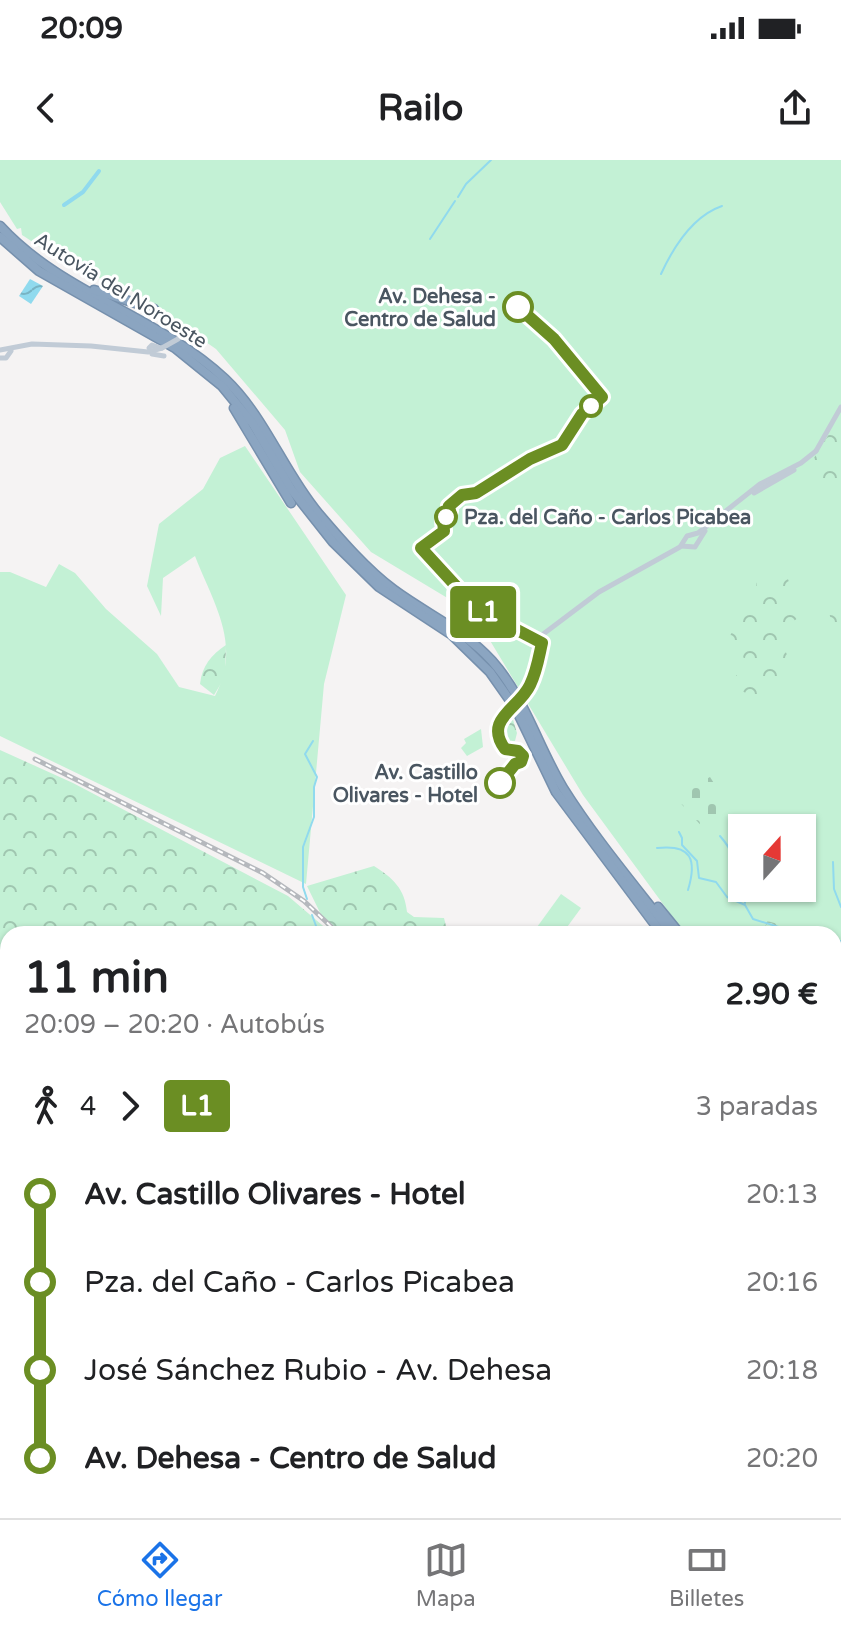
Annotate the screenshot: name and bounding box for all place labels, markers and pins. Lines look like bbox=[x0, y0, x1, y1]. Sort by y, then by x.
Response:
place label: Av. Dehesa - Centro de Salud bbox=[344, 285, 496, 332]
marker: Av. Dehesa - Centro de Salud bbox=[503, 292, 533, 322]
unlabelled marker bbox=[580, 395, 602, 417]
marker: Pza. del Caño - Carlos Picabea bbox=[435, 506, 457, 528]
place label: Pza. del Caño - Carlos Picabea bbox=[464, 506, 751, 530]
place label: Av. Castillo Olivares - Hotel bbox=[333, 761, 478, 808]
marker: Av. Castillo Olivares - Hotel bbox=[485, 768, 515, 798]

